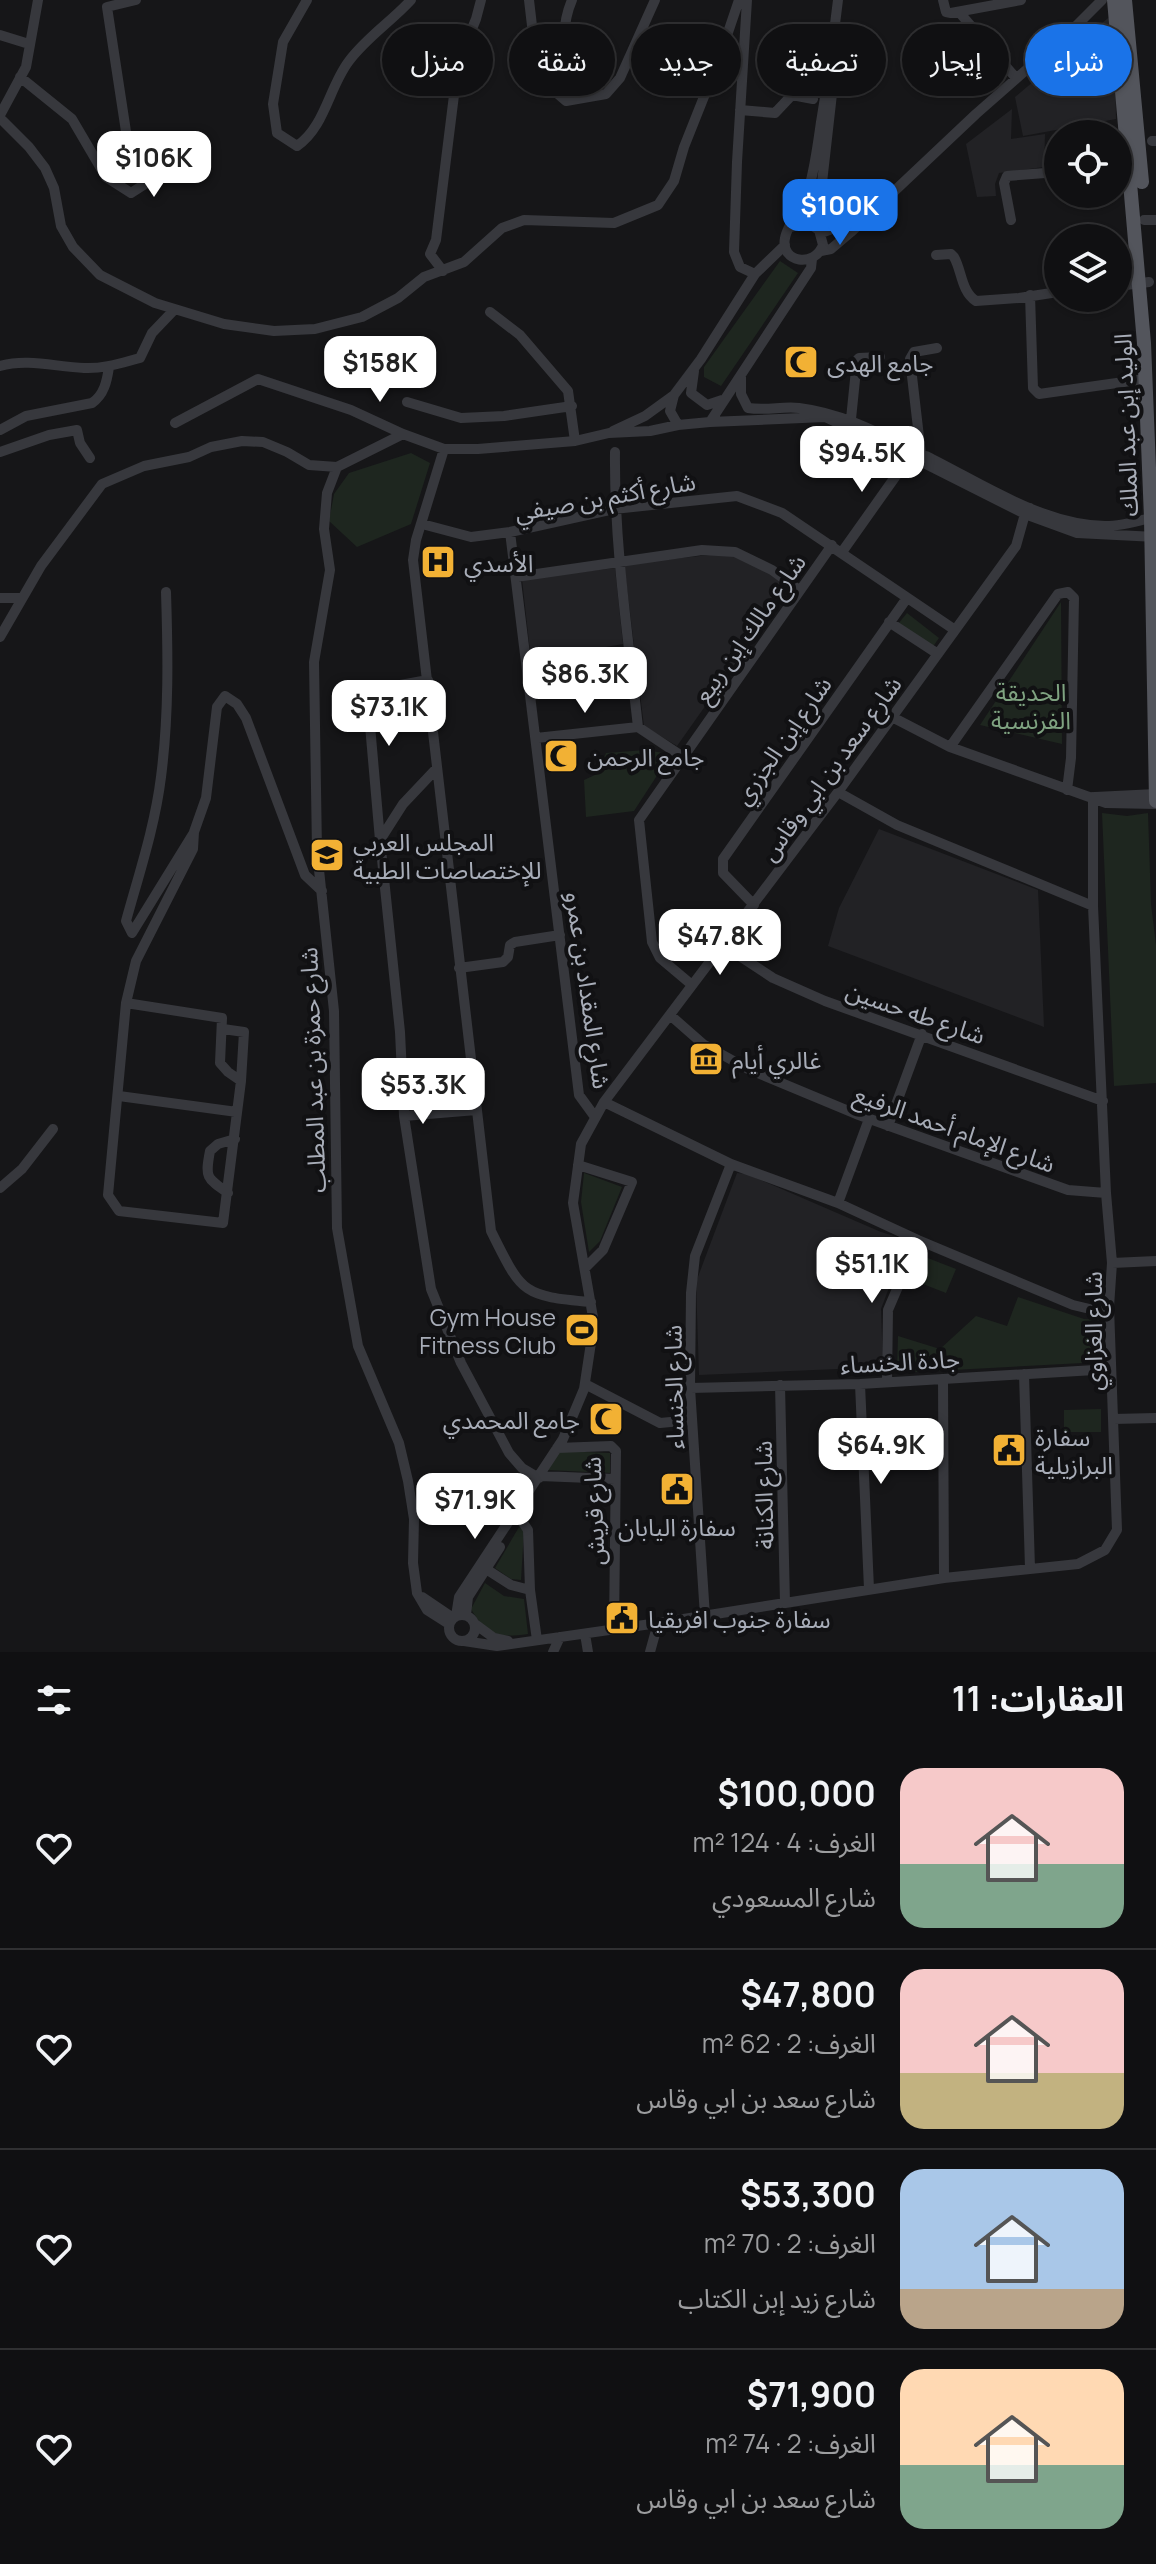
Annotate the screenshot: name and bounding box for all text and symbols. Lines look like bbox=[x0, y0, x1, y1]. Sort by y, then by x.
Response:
chip: منزل bbox=[382, 24, 493, 96]
chip: شقة bbox=[509, 24, 615, 96]
chip: جديد bbox=[631, 24, 741, 96]
chip: تصفية bbox=[757, 24, 886, 96]
chip: إيجار bbox=[902, 24, 1009, 96]
chip: شراء bbox=[1025, 24, 1132, 96]
map controls bbox=[1044, 120, 1132, 312]
button: locate bbox=[1044, 120, 1132, 208]
pin: $106K bbox=[98, 131, 210, 199]
text: $106K bbox=[115, 139, 193, 175]
pin: $100K bbox=[784, 179, 896, 247]
text: $100K bbox=[801, 187, 879, 223]
button: layers bbox=[1044, 224, 1132, 312]
street label: الوليد إبن عبد الملك bbox=[1105, 333, 1146, 517]
pin: $158K bbox=[324, 336, 436, 404]
mosque icon: جامع الهدى bbox=[782, 343, 820, 381]
text: $158K bbox=[342, 344, 418, 380]
place label: جامع الهدى bbox=[827, 346, 933, 381]
pin: $94.5K bbox=[797, 426, 927, 494]
text: $94.5K bbox=[818, 434, 906, 470]
street label: شارع أكثم بن صيفي bbox=[512, 464, 699, 532]
hospital icon: الأسدي bbox=[419, 543, 457, 581]
place label: الأسدي bbox=[464, 546, 534, 582]
street label: شارع مالك إبن ربيع bbox=[685, 547, 814, 710]
pin: $86.3K bbox=[520, 647, 650, 715]
text: $86.3K bbox=[541, 655, 629, 691]
street label: شارع إبن الجزري bbox=[726, 669, 841, 813]
street label: شارع سعد بن ابي وقاس bbox=[752, 669, 911, 869]
park label: الحديقة الفرنسية bbox=[991, 675, 1071, 736]
pin: $73.1K bbox=[324, 680, 454, 748]
text: $73.1K bbox=[350, 688, 428, 724]
mosque icon: جامع الرحمن bbox=[542, 737, 580, 775]
place label: جامع الرحمن bbox=[587, 740, 704, 775]
place label: المجلس العربي للإختصاصات الطبية bbox=[353, 825, 542, 887]
school or university icon: المجلس العربي للإختصاصات الطبية bbox=[308, 836, 346, 874]
street label: شارع المقداد بن عمرو bbox=[557, 889, 619, 1091]
pin: $47.8K bbox=[655, 909, 785, 977]
text: $47.8K bbox=[677, 917, 763, 953]
street label: شارع حمزة بن عبد المطلب bbox=[291, 947, 335, 1193]
street label: شارع طه حسين bbox=[841, 973, 990, 1053]
museum icon: غالري أيام bbox=[687, 1040, 725, 1078]
place label: غالري أيام bbox=[732, 1043, 821, 1079]
pin: $53.3K bbox=[358, 1058, 488, 1126]
text: $53.3K bbox=[380, 1066, 466, 1102]
street label: شارع الإمام أحمد الرفيع bbox=[849, 1076, 1060, 1183]
pin: $51.1K bbox=[807, 1237, 937, 1305]
text: $51.1K bbox=[835, 1245, 909, 1281]
street label: شارع الغزاوي bbox=[1076, 1271, 1112, 1391]
place label: Gym House Fitness Club bbox=[419, 1300, 556, 1361]
sports icon: Gym House Fitness Club bbox=[563, 1311, 601, 1349]
street label: شارع الخنساء bbox=[655, 1325, 693, 1449]
street label: جادة الخنساء bbox=[839, 1341, 961, 1381]
mosque icon: جامع المحمدي bbox=[587, 1400, 625, 1438]
place label: جامع المحمدي bbox=[443, 1403, 580, 1439]
pin: $64.9K bbox=[816, 1418, 946, 1486]
place label: سفارة البرازيلية bbox=[1035, 1420, 1113, 1481]
text: $64.9K bbox=[837, 1426, 925, 1462]
public building icon: سفارة البرازيلية bbox=[990, 1431, 1028, 1469]
street label: شارع الكنانة bbox=[746, 1440, 782, 1550]
street label: شارع قريش bbox=[575, 1456, 613, 1566]
public building icon: سفارة اليابان bbox=[658, 1470, 696, 1508]
pin: $71.9K bbox=[410, 1473, 540, 1541]
text: $71.9K bbox=[434, 1481, 516, 1517]
place label: سفارة اليابان bbox=[618, 1510, 736, 1543]
public building icon: سفارة جنوب افريقيا bbox=[603, 1599, 641, 1637]
place label: سفارة جنوب افريقيا bbox=[648, 1602, 831, 1635]
text: العقارات: 11 bbox=[952, 1675, 1124, 1721]
icon: filters bbox=[32, 1678, 76, 1722]
text: $100,000 bbox=[718, 1770, 876, 1816]
icon: home bbox=[964, 1800, 1060, 1896]
text: الغرف: 4 · 124 m² bbox=[692, 1824, 876, 1860]
icon: heart bbox=[32, 1826, 76, 1870]
text: شارع المسعودي bbox=[712, 1879, 876, 1915]
text: $47,800 bbox=[740, 1971, 876, 2017]
icon: home bbox=[964, 2001, 1060, 2097]
text: الغرف: 2 · 62 m² bbox=[702, 2025, 876, 2061]
icon: heart bbox=[32, 2027, 76, 2071]
text: شارع سعد بن ابي وقاس bbox=[636, 2080, 876, 2116]
text: $53,300 bbox=[740, 2171, 876, 2217]
icon: home bbox=[964, 2201, 1060, 2297]
text: الغرف: 2 · 70 m² bbox=[704, 2225, 876, 2261]
icon: heart bbox=[32, 2227, 76, 2271]
text: شارع زيد إبن الكتاب bbox=[678, 2280, 876, 2316]
text: $71,900 bbox=[747, 2371, 876, 2417]
icon: home bbox=[964, 2401, 1060, 2497]
text: الغرف: 2 · 74 m² bbox=[705, 2425, 876, 2461]
icon: heart bbox=[32, 2427, 76, 2471]
text: شارع سعد بن ابي وقاس bbox=[636, 2480, 876, 2516]

